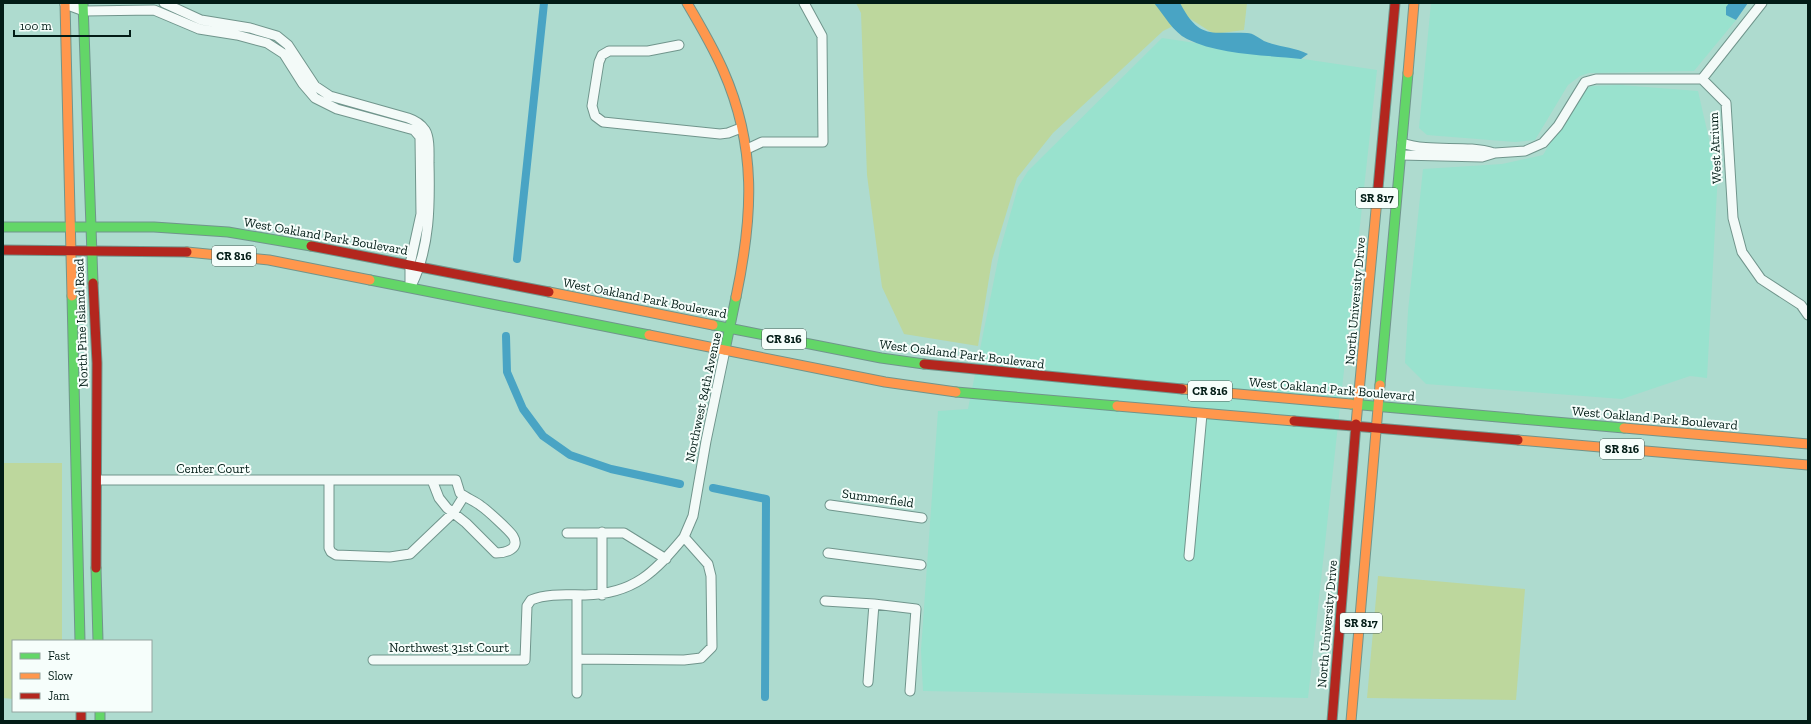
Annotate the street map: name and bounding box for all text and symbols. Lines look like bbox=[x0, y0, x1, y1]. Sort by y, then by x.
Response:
scale bar bbox=[14, 12, 130, 38]
text: 100 m bbox=[20, 19, 52, 33]
street label: West Atrium bbox=[1706, 111, 1724, 184]
road number: SR 817 bbox=[1356, 188, 1398, 208]
street label: West Oakland Park Boulevard bbox=[243, 214, 409, 258]
street label: North University Drive bbox=[1342, 236, 1368, 366]
road number: CR 816 bbox=[212, 246, 256, 266]
street label: North Pine Island Road bbox=[71, 258, 91, 388]
street label: West Oakland Park Boulevard bbox=[562, 275, 728, 321]
road number: CR 816 bbox=[762, 329, 806, 349]
street label: Northwest 84th Avenue bbox=[682, 331, 724, 463]
street label: West Oakland Park Boulevard bbox=[879, 336, 1045, 372]
street label: West Oakland Park Boulevard bbox=[1249, 374, 1415, 404]
road number: CR 816 bbox=[1188, 381, 1232, 401]
street label: West Oakland Park Boulevard bbox=[1572, 403, 1738, 433]
road number: SR 816 bbox=[1600, 439, 1644, 459]
street label: Center Court bbox=[176, 461, 250, 476]
street label: Summerfield bbox=[841, 486, 915, 510]
street label: North University Drive bbox=[1314, 559, 1340, 689]
road number: SR 817 bbox=[1340, 613, 1382, 633]
legend bbox=[12, 640, 152, 712]
street label: Northwest 31st Court bbox=[389, 640, 509, 655]
text: Fast bbox=[48, 649, 71, 663]
text: Slow bbox=[48, 669, 74, 683]
text: Jam bbox=[48, 689, 70, 703]

